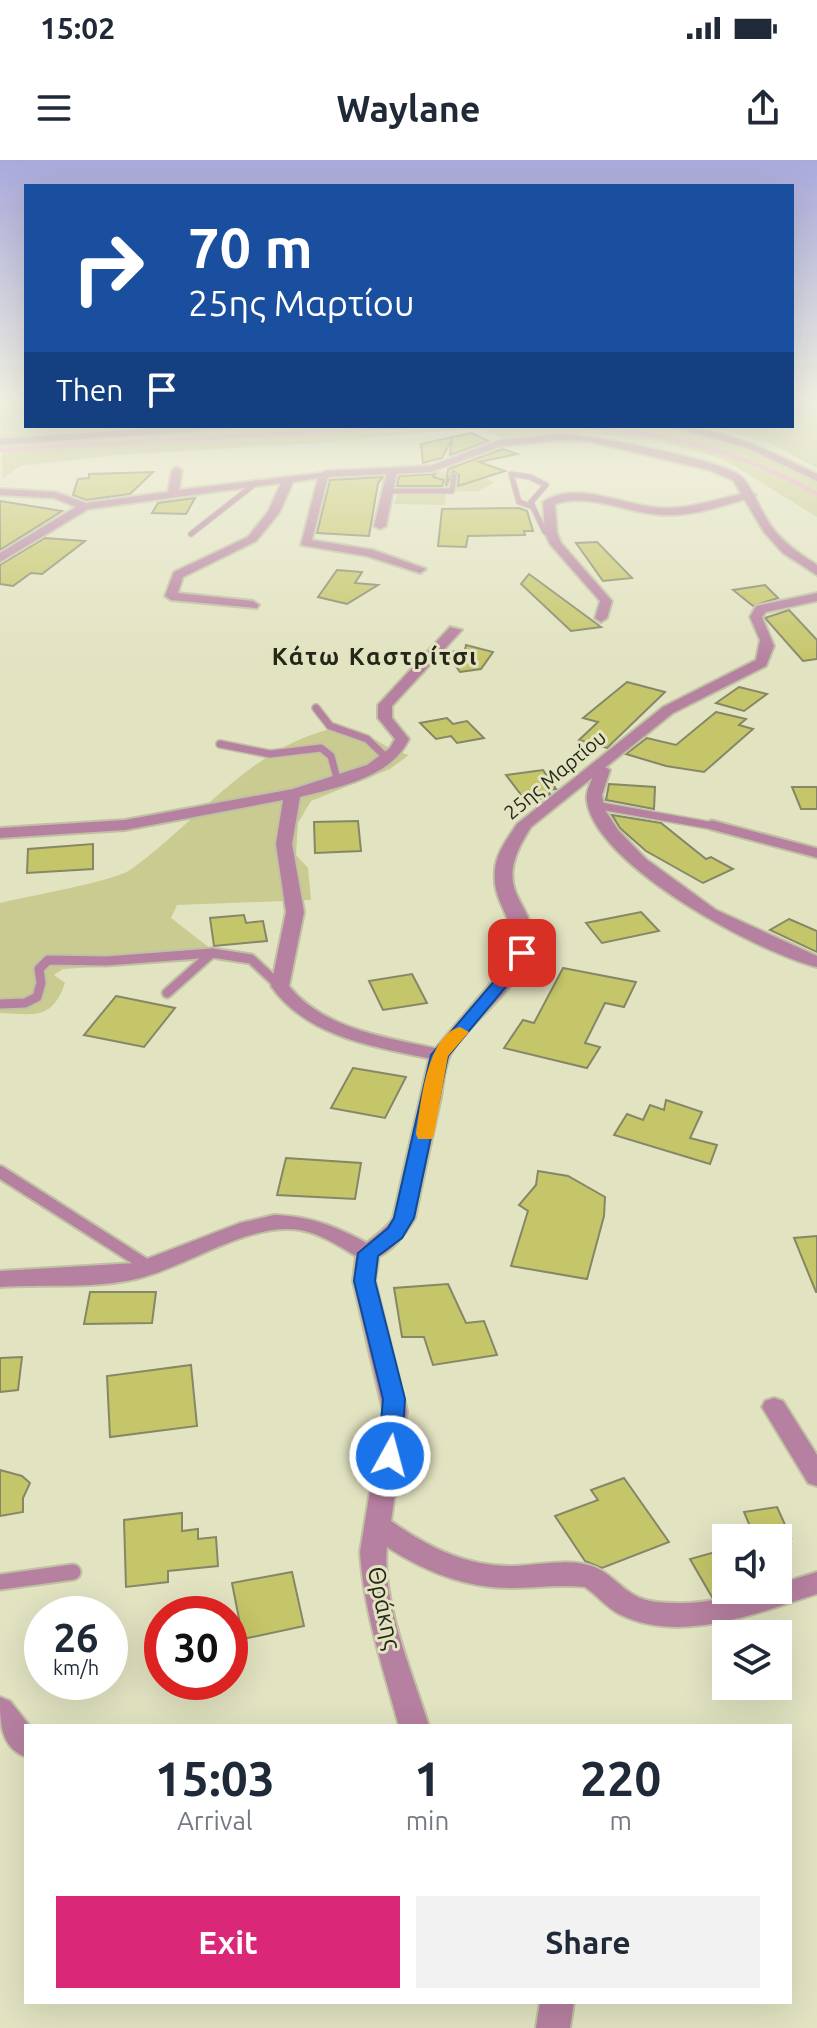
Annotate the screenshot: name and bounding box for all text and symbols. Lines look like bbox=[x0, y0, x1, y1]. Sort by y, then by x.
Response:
text: 15:02 bbox=[40, 11, 115, 45]
icon: menu bbox=[32, 86, 76, 130]
icon: share bbox=[741, 86, 785, 130]
text: Waylane bbox=[337, 88, 480, 129]
icon: right bbox=[56, 216, 160, 320]
text: 70 m bbox=[188, 216, 313, 279]
text: 25ης Μαρτίου bbox=[188, 282, 414, 323]
icon: arrive bbox=[140, 368, 184, 412]
text: Then bbox=[56, 373, 124, 407]
district label: Κάτω Καστρίτσι bbox=[272, 643, 478, 670]
street label: 25ης Μαρτίου bbox=[499, 725, 610, 824]
pin bbox=[488, 919, 556, 987]
icon: arrive bbox=[500, 931, 544, 975]
position arrow bbox=[348, 1414, 432, 1498]
map controls bbox=[712, 1524, 792, 1700]
button: sound bbox=[712, 1524, 792, 1604]
street label: Θράκης bbox=[363, 1564, 406, 1652]
speed limit sign: 30 bbox=[144, 1596, 248, 1700]
text: 26 bbox=[53, 1615, 99, 1660]
button: layers bbox=[712, 1620, 792, 1700]
text: km/h bbox=[53, 1656, 99, 1679]
text: 15:03 bbox=[155, 1751, 275, 1805]
text: 1 bbox=[414, 1751, 441, 1805]
text: 220 bbox=[580, 1751, 661, 1805]
text: Arrival bbox=[177, 1806, 253, 1835]
text: min bbox=[406, 1806, 449, 1835]
text: m bbox=[609, 1806, 632, 1835]
button: Exit bbox=[56, 1896, 400, 1988]
button: Share bbox=[416, 1896, 760, 1988]

